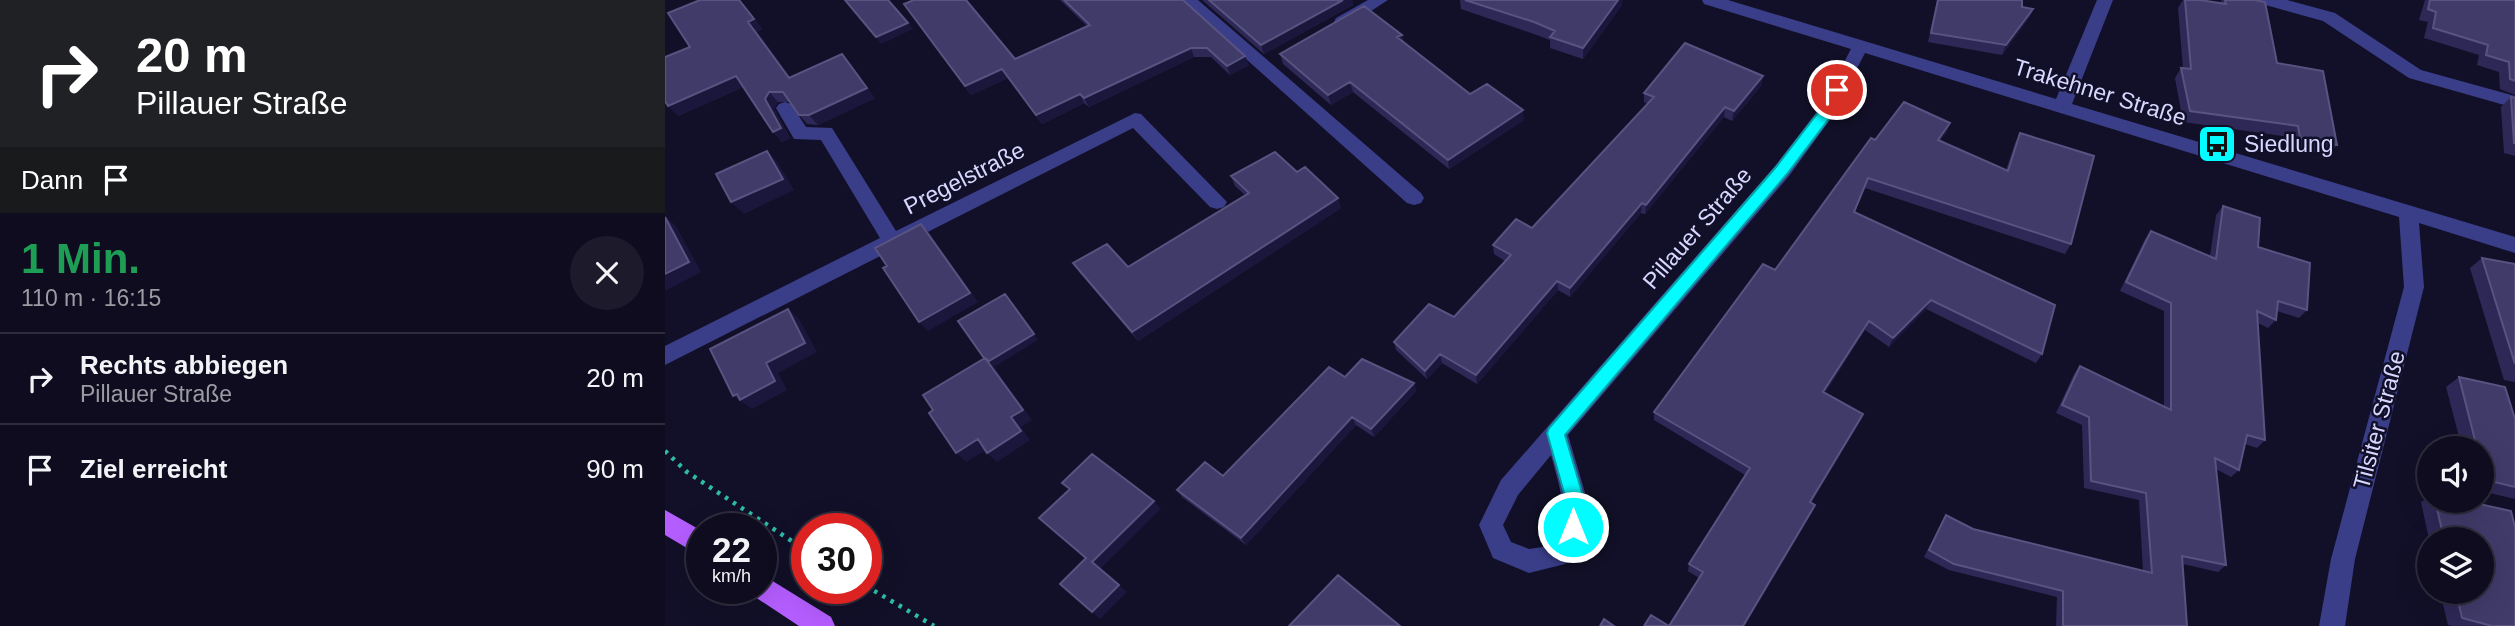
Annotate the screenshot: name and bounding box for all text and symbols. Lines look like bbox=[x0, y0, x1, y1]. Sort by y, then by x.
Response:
icon: right bbox=[21, 28, 112, 119]
text: 20 m bbox=[136, 28, 248, 82]
street label: Trakehner Straße bbox=[2010, 53, 2190, 131]
pin bbox=[1807, 60, 1867, 120]
icon: arrive bbox=[1818, 71, 1856, 109]
text: Pillauer Straße bbox=[136, 85, 348, 121]
bus stop icon: Siedlung bbox=[2196, 123, 2238, 165]
place label: Siedlung bbox=[2244, 131, 2334, 157]
street label: Pregelstraße bbox=[899, 137, 1029, 219]
icon: arrive bbox=[97, 161, 135, 199]
street label: Pillauer Straße bbox=[1637, 162, 1757, 294]
text: Dann bbox=[21, 165, 83, 195]
text: 1 Min. bbox=[21, 235, 140, 282]
button: close bbox=[570, 236, 644, 310]
text: 110 m · 16:15 bbox=[21, 285, 161, 311]
street label: Tilsiter Straße bbox=[2348, 348, 2410, 492]
text: Rechts abbiegen bbox=[80, 350, 288, 380]
icon: right bbox=[21, 360, 59, 398]
text: 20 m bbox=[586, 363, 644, 393]
text: Pillauer Straße bbox=[80, 381, 232, 407]
map controls bbox=[2417, 436, 2494, 604]
button: sound bbox=[2417, 436, 2494, 513]
icon: arrive bbox=[21, 451, 59, 489]
text: Ziel erreicht bbox=[80, 454, 227, 484]
text: 90 m bbox=[586, 454, 644, 484]
position arrow bbox=[1536, 490, 1610, 564]
speed limit sign: 30 bbox=[791, 513, 882, 604]
button: layers bbox=[2417, 527, 2494, 604]
text: 22 bbox=[712, 530, 751, 569]
text: km/h bbox=[712, 566, 751, 586]

